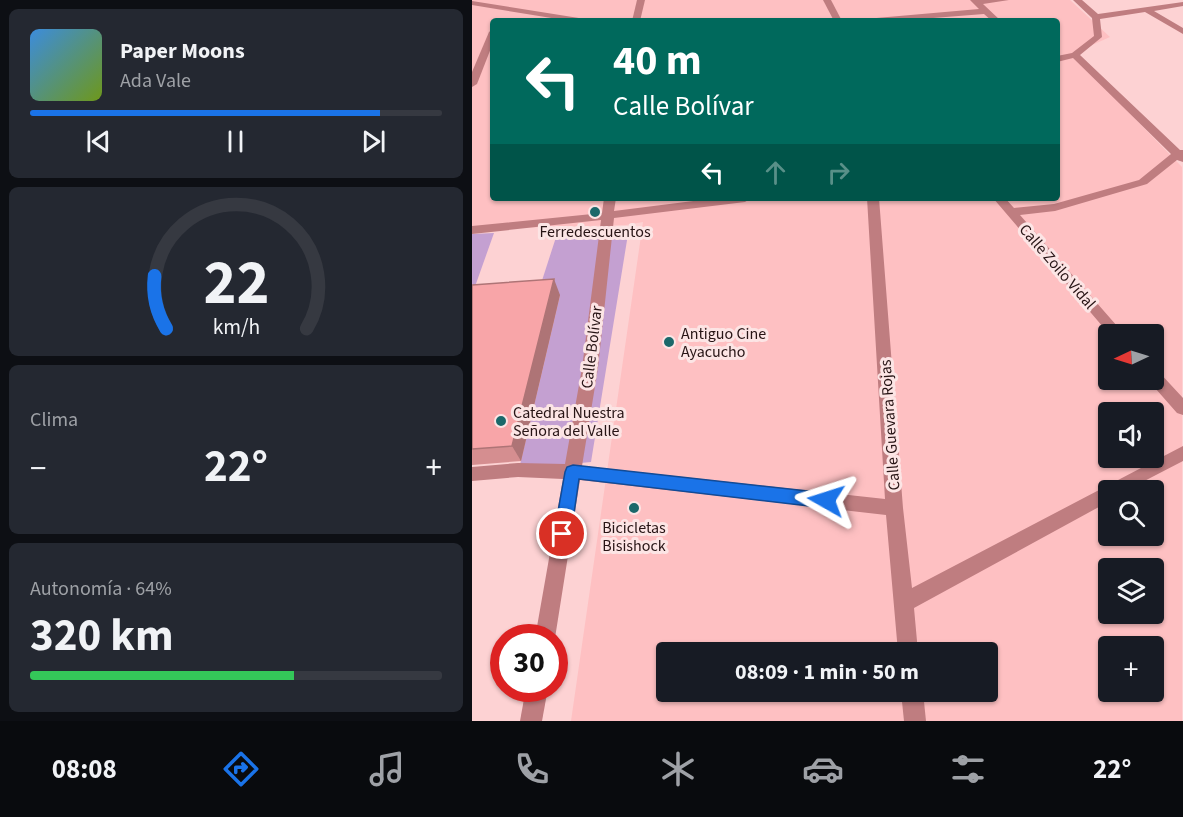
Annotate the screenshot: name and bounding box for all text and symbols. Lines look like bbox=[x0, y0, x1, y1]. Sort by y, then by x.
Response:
text: 40 m bbox=[613, 31, 702, 91]
text: Paper Moons bbox=[120, 35, 245, 67]
icon: left bbox=[514, 42, 592, 120]
text: Ada Vale bbox=[120, 67, 191, 95]
text: Calle Bolívar bbox=[613, 87, 754, 126]
icon: previous bbox=[82, 125, 115, 158]
icon: pause bbox=[219, 125, 252, 158]
icon: next bbox=[357, 125, 390, 158]
icon: left bbox=[696, 156, 729, 189]
icon: ahead bbox=[759, 156, 792, 189]
icon: right bbox=[822, 156, 855, 189]
marker: Ferredescuentos bbox=[588, 205, 602, 219]
street label: Calle Zoilo Vidal bbox=[1014, 219, 1100, 314]
place label: Ferredescuentos bbox=[539, 221, 651, 243]
text: 22 bbox=[203, 239, 269, 328]
street label: Calle Bolívar bbox=[576, 304, 608, 390]
text: km/h bbox=[212, 312, 260, 343]
place label: Antiguo Cine Ayacucho bbox=[681, 323, 766, 363]
north arrow bbox=[1098, 324, 1164, 390]
map controls bbox=[1098, 324, 1164, 702]
marker: Antiguo Cine Ayacucho bbox=[662, 335, 676, 349]
street label: Calle Guevara Rojas bbox=[874, 358, 906, 491]
place label: Catedral Nuestra Señora del Valle bbox=[513, 402, 625, 442]
button: sound bbox=[1098, 402, 1164, 468]
text: Clima bbox=[30, 406, 78, 434]
marker: Catedral Nuestra Señora del Valle bbox=[494, 414, 508, 428]
text: 22° bbox=[204, 435, 268, 499]
text: − bbox=[30, 445, 46, 492]
text: + bbox=[426, 445, 442, 492]
position arrow bbox=[794, 468, 858, 532]
button: search bbox=[1098, 480, 1164, 546]
marker: Bicicletas Bisishock bbox=[627, 501, 641, 515]
pin bbox=[536, 508, 587, 559]
icon: arrive bbox=[545, 517, 578, 550]
place label: Bicicletas Bisishock bbox=[602, 517, 666, 557]
button: layers bbox=[1098, 558, 1164, 624]
text: Autonomía · 64% bbox=[30, 575, 172, 603]
text: 320 km bbox=[30, 604, 174, 668]
speed limit sign: 30 bbox=[490, 624, 568, 702]
button: + bbox=[1098, 636, 1164, 702]
text: 08:09 · 1 min · 50 m bbox=[735, 656, 919, 688]
icon: directions bbox=[220, 748, 262, 790]
icon: music bbox=[366, 748, 408, 790]
icon: phone bbox=[511, 748, 553, 790]
icon: climate bbox=[657, 748, 699, 790]
icon: car bbox=[802, 748, 844, 790]
icon: filters bbox=[947, 748, 989, 790]
text: 08:08 bbox=[52, 750, 117, 789]
text: 22° bbox=[1093, 750, 1131, 789]

